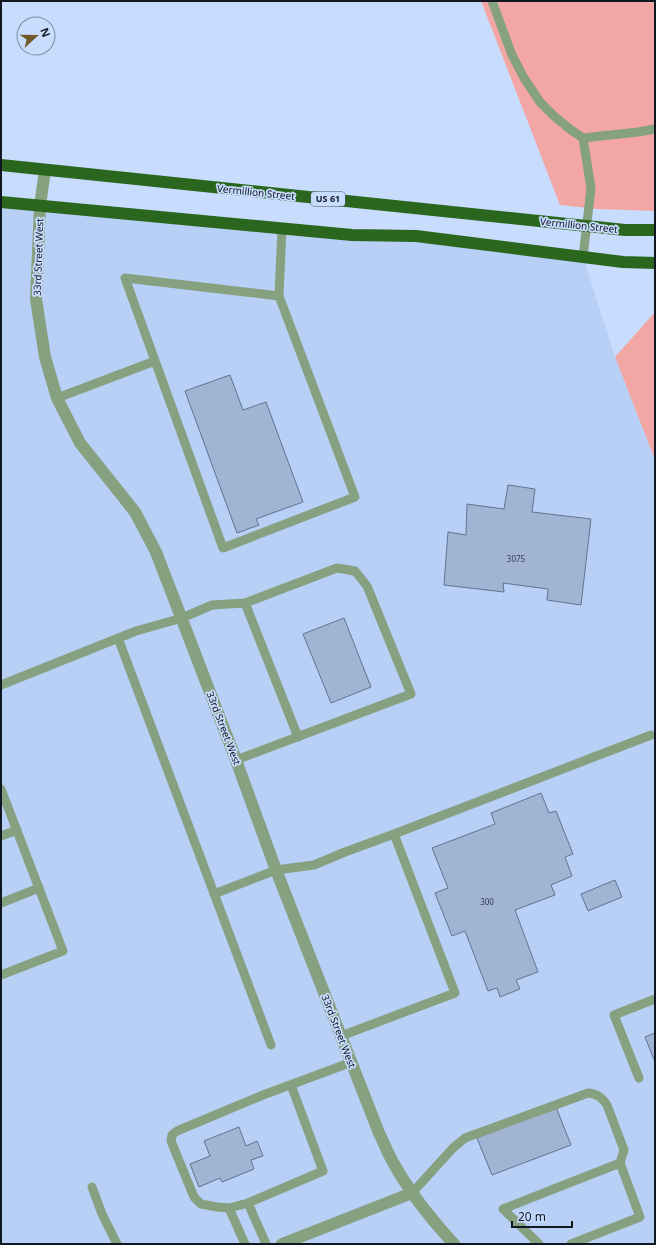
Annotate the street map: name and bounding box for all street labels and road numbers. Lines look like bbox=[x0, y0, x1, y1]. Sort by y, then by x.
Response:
street label: Vermillion Street bbox=[216, 181, 296, 203]
road number: US 61 bbox=[311, 192, 345, 206]
street label: Vermillion Street bbox=[539, 214, 619, 236]
street label: 33rd Street West bbox=[30, 218, 46, 296]
street label: 33rd Street West bbox=[204, 689, 245, 767]
street label: 33rd Street West bbox=[319, 992, 360, 1070]

